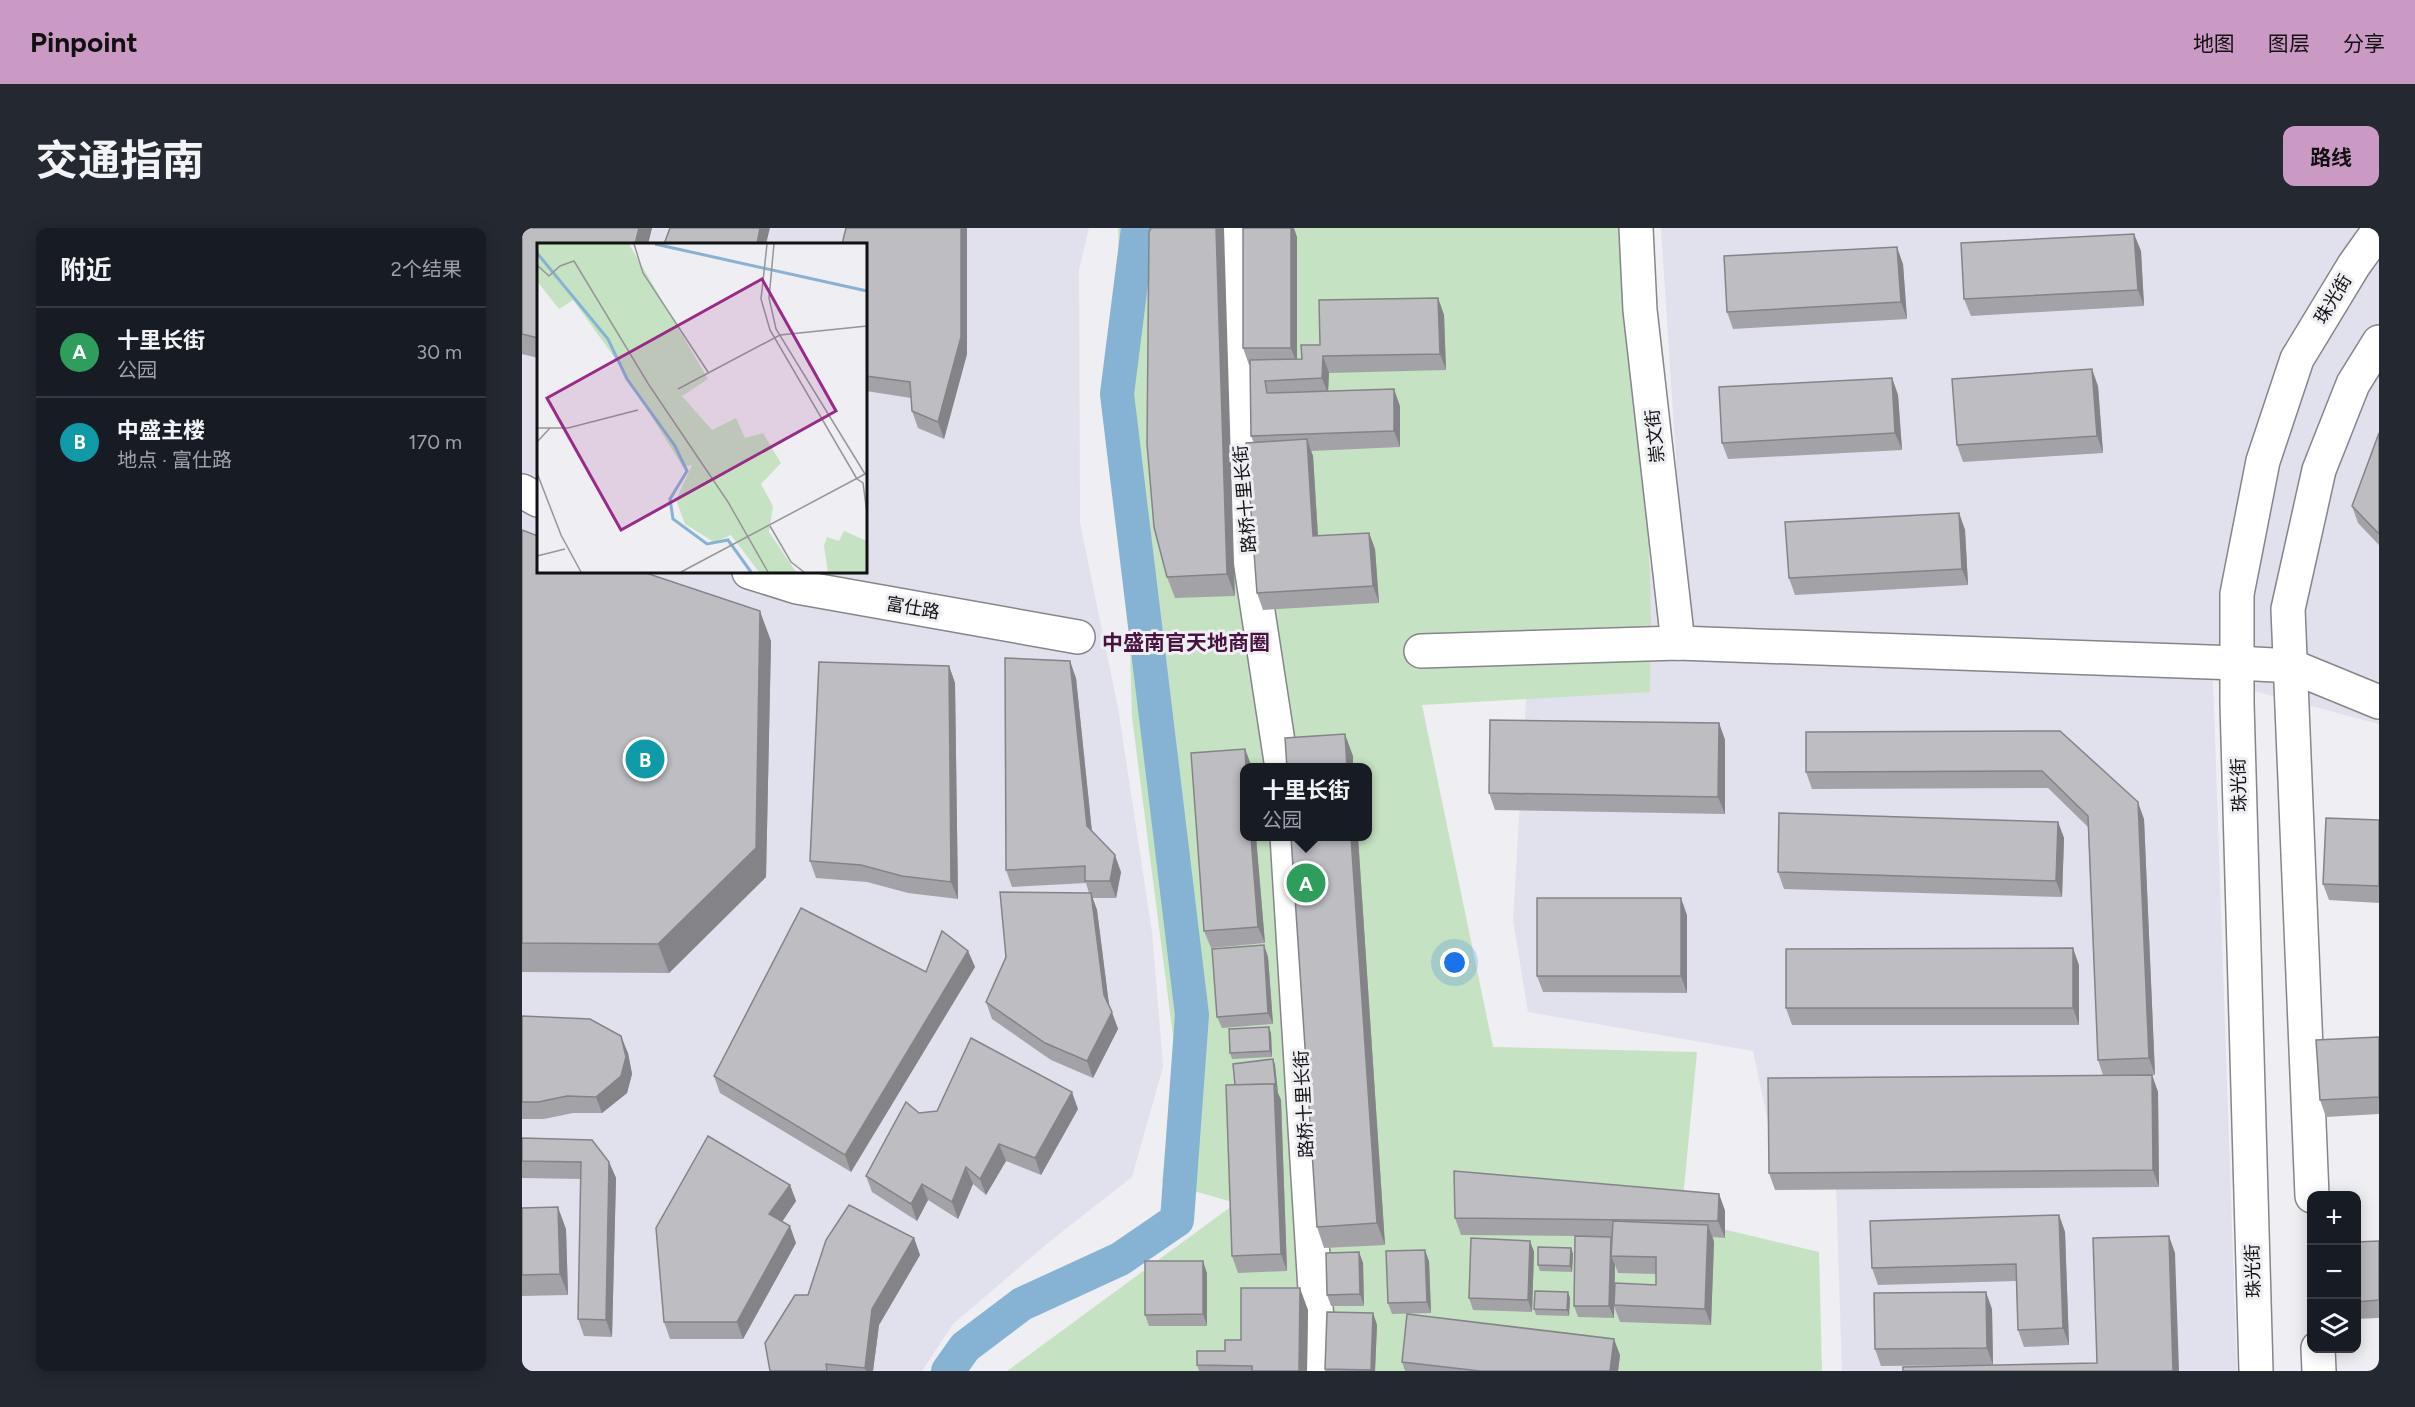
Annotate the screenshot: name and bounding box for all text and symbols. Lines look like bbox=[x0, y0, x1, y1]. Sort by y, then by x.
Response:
text: Pinpoint bbox=[30, 25, 138, 59]
text: 地图 bbox=[2193, 31, 2235, 56]
text: 图层 bbox=[2268, 31, 2310, 56]
text: 分享 bbox=[2343, 31, 2385, 56]
button: 路线 bbox=[2283, 126, 2379, 186]
text: 交通指南 bbox=[36, 135, 204, 186]
inset map bbox=[537, 243, 867, 573]
text: 附近 bbox=[60, 254, 112, 286]
text: 2个结果 bbox=[391, 257, 462, 281]
street label: 珠光街 bbox=[2310, 270, 2356, 328]
text: 十里长街 bbox=[117, 327, 205, 354]
text: A bbox=[72, 340, 87, 364]
text: 30 m bbox=[416, 340, 462, 364]
text: 公园 bbox=[117, 358, 157, 382]
street label: 崇文街 bbox=[1641, 408, 1669, 464]
text: 中盛主楼 bbox=[117, 417, 205, 444]
text: B bbox=[73, 430, 86, 454]
text: 170 m bbox=[408, 430, 462, 454]
street label: 路桥十里长街 bbox=[1229, 444, 1261, 554]
text: 地点 · 富仕路 bbox=[117, 448, 232, 472]
street label: 富仕路 bbox=[885, 592, 941, 624]
district label: 中盛南官天地商圈 bbox=[1102, 630, 1270, 655]
pin: B bbox=[626, 736, 664, 782]
street label: 珠光街 bbox=[2227, 758, 2251, 812]
popup bbox=[1240, 763, 1372, 841]
text: 十里长街 bbox=[1262, 777, 1350, 804]
text: 公园 bbox=[1262, 808, 1302, 832]
pin: A bbox=[1286, 860, 1326, 906]
your location bbox=[1440, 948, 1469, 977]
street label: 路桥十里长街 bbox=[1290, 1049, 1318, 1159]
map controls bbox=[2307, 1191, 2361, 1353]
button: + bbox=[2307, 1191, 2361, 1245]
street label: 珠光街 bbox=[2241, 1244, 2265, 1298]
button: − bbox=[2307, 1245, 2361, 1299]
button: layers bbox=[2307, 1299, 2361, 1353]

